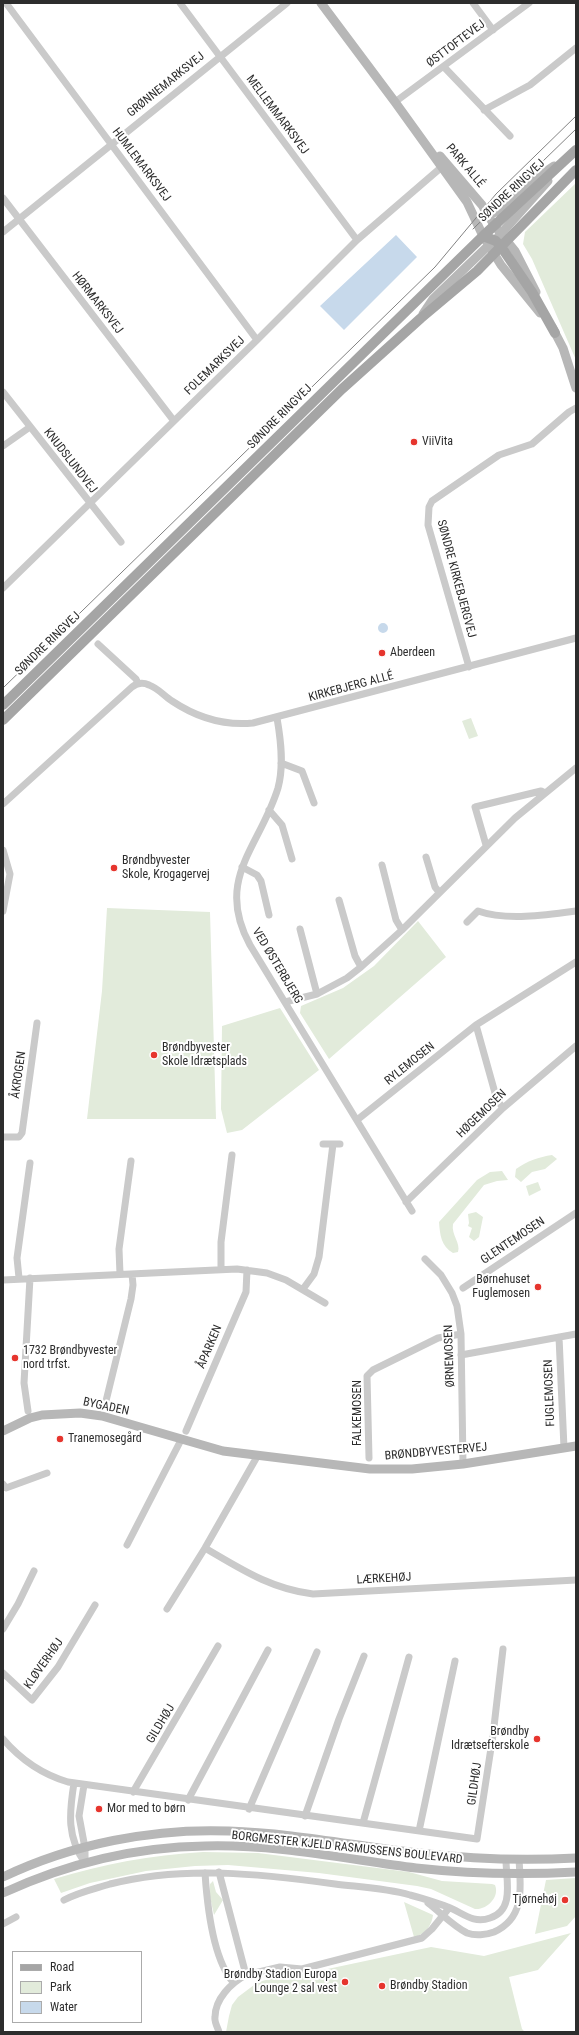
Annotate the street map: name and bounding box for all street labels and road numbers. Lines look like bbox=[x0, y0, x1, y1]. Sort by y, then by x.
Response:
street label: ØSTTOFTEVEJ bbox=[424, 17, 488, 71]
street label: GRØNNEMARKSVEJ bbox=[124, 49, 208, 121]
street label: MELLEMMARKSVEJ bbox=[243, 73, 311, 157]
street label: HUMLEMARKSVEJ bbox=[109, 125, 173, 205]
street label: PARK ALLÉ bbox=[443, 141, 487, 191]
street label: SØNDRE RINGVEJ bbox=[476, 157, 548, 225]
street label: HØRMARKSVEJ bbox=[68, 269, 126, 337]
street label: FOLEMARKSVEJ bbox=[182, 334, 248, 398]
street label: SØNDRE RINGVEJ bbox=[245, 382, 315, 452]
street label: KNUDSLUNDVEJ bbox=[40, 426, 100, 496]
street label: SØNDRE KIRKEBJERGVEJ bbox=[433, 518, 479, 640]
street label: SØNDRE RINGVEJ bbox=[12, 609, 84, 679]
street label: KIRKEBJERG ALLÉ bbox=[307, 669, 395, 705]
street label: VED ØSTERBJERG bbox=[249, 925, 305, 1007]
street label: RYLEMOSEN bbox=[382, 1040, 438, 1088]
street label: ÅKROGEN bbox=[9, 1050, 29, 1100]
street label: HØGEMOSEN bbox=[454, 1087, 510, 1141]
street label: GLENTEMOSEN bbox=[478, 1214, 548, 1268]
street label: ÅPARKEN bbox=[194, 1323, 226, 1371]
street label: ØRNEMOSEN bbox=[442, 1324, 458, 1388]
street label: FUGLEMOSEN bbox=[542, 1359, 558, 1427]
street label: FALKEMOSEN bbox=[351, 1380, 365, 1446]
street label: BYGADEN bbox=[82, 1395, 130, 1419]
street label: BRØNDBYVESTERVEJ bbox=[384, 1440, 488, 1464]
street label: LÆRKEHØJ bbox=[356, 1570, 412, 1588]
street label: KLØVERHØJ bbox=[21, 1636, 67, 1692]
street label: GILDHØJ bbox=[144, 1702, 178, 1746]
street label: GILDHØJ bbox=[465, 1762, 485, 1806]
street label: BORGMESTER KJELD RASMUSSENS BOULEVARD bbox=[231, 1829, 463, 1867]

